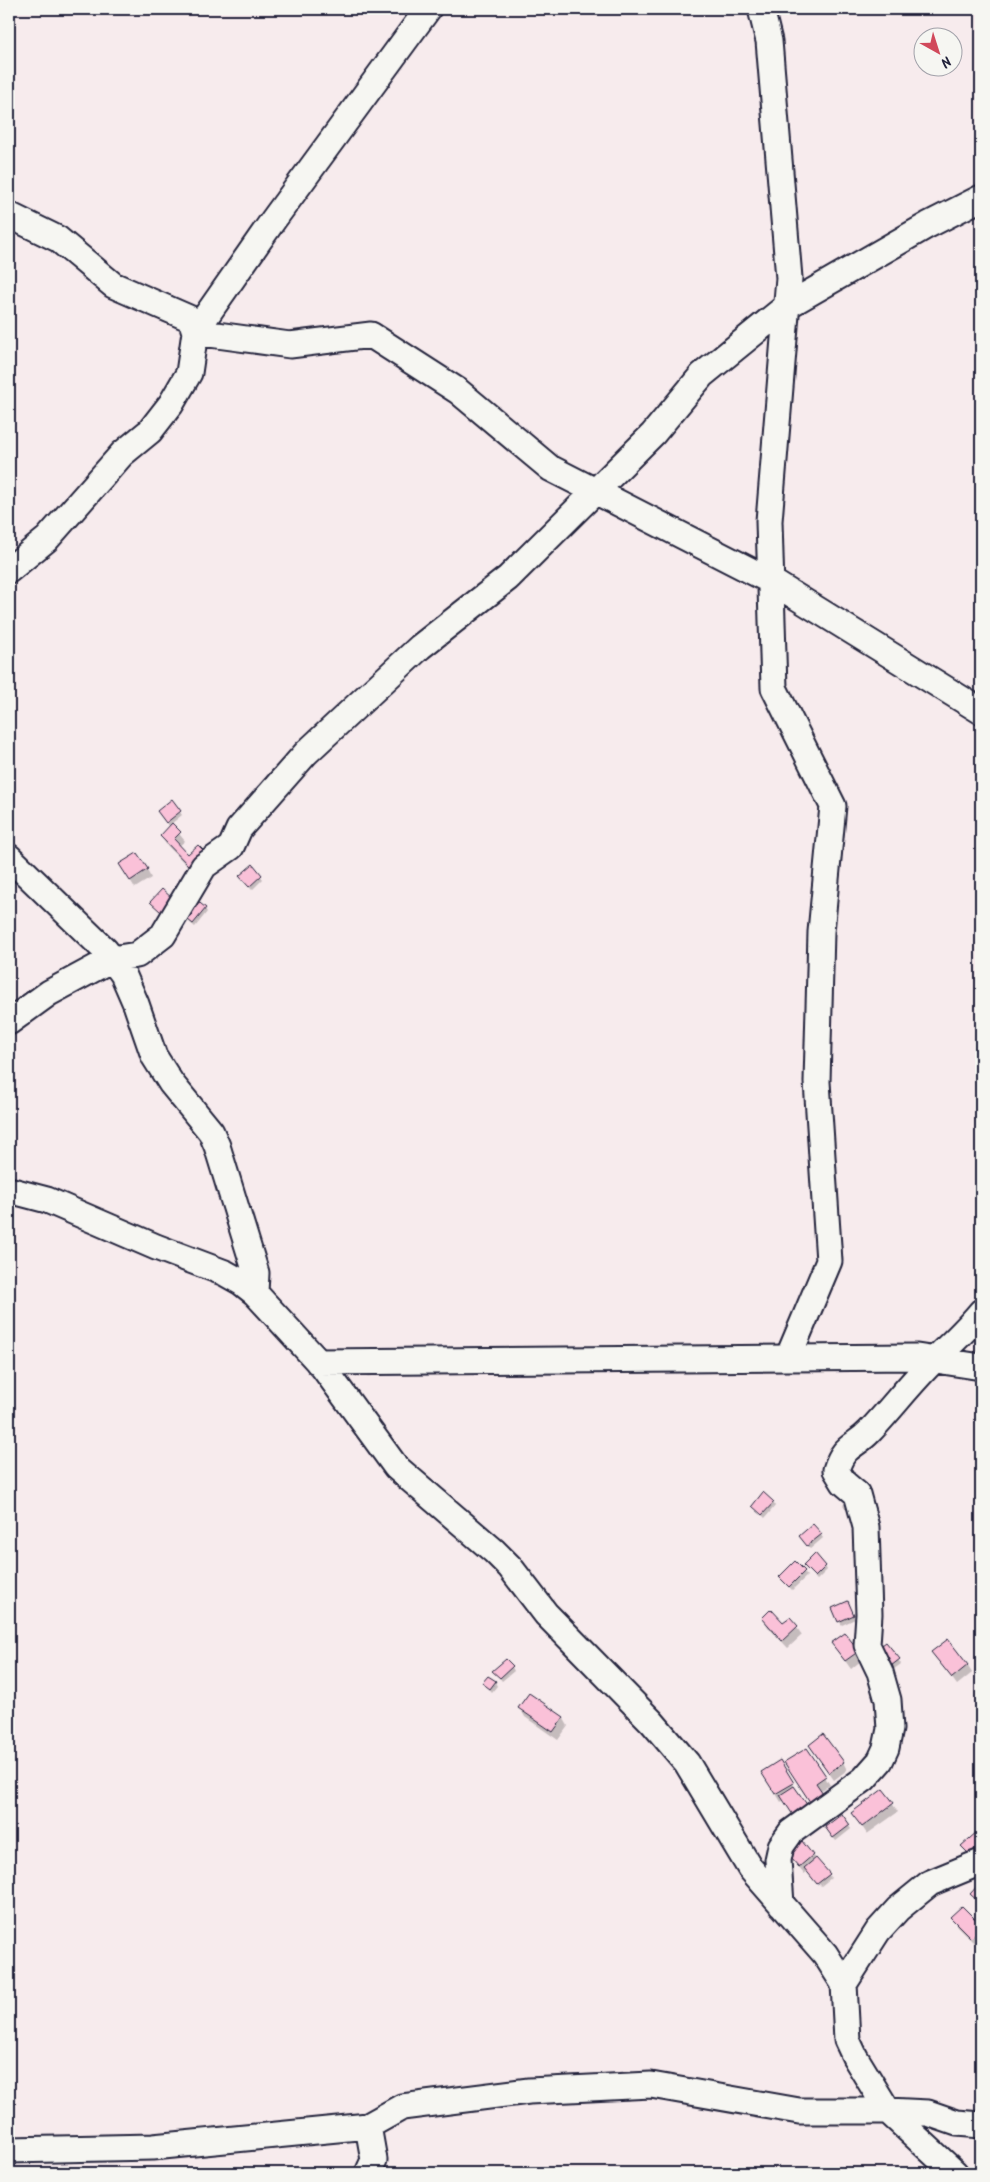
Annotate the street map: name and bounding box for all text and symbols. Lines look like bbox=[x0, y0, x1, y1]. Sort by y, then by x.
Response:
north arrow bbox=[912, 28, 962, 78]
text: N bbox=[935, 50, 956, 73]

